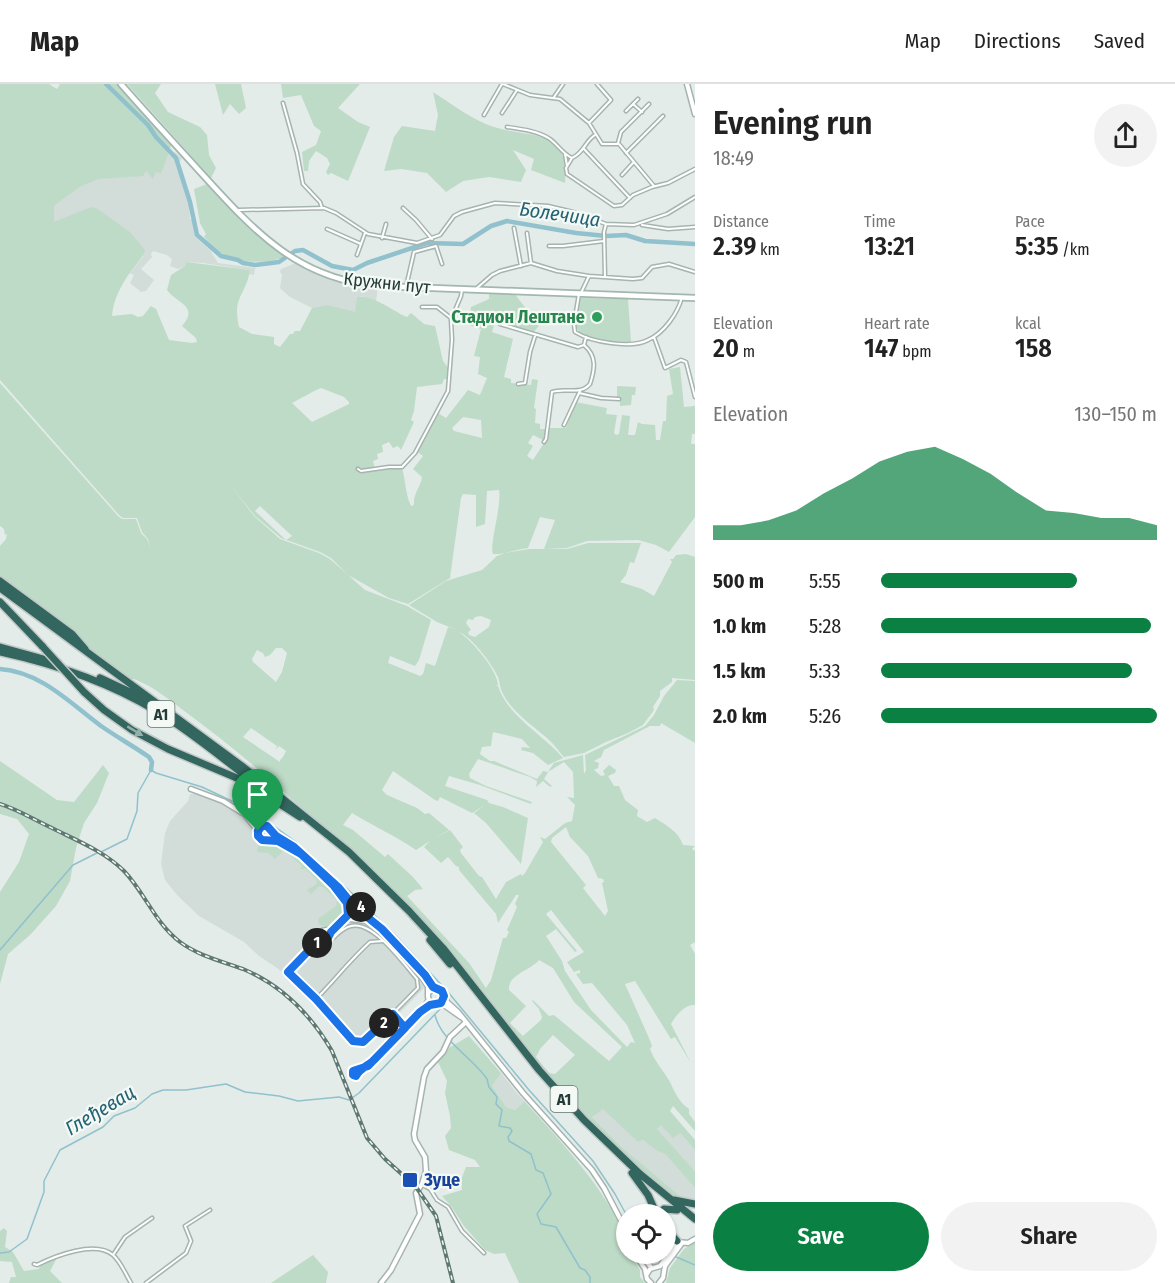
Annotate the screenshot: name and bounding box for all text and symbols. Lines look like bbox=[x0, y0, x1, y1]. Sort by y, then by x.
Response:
text: Map bbox=[30, 25, 79, 58]
text: Map bbox=[904, 28, 941, 54]
text: Directions bbox=[974, 28, 1061, 54]
text: Saved bbox=[1094, 28, 1145, 54]
text: Evening run bbox=[713, 103, 873, 143]
button: share bbox=[1094, 104, 1157, 167]
text: 18:49 bbox=[713, 146, 754, 170]
water label: Болечица bbox=[518, 196, 602, 232]
text: Distance bbox=[713, 212, 769, 231]
text: Time bbox=[864, 212, 896, 231]
text: Pace bbox=[1015, 212, 1045, 231]
text: 2.39 bbox=[713, 231, 756, 262]
text: 13:21 bbox=[864, 231, 915, 262]
text: 5:35 bbox=[1015, 231, 1059, 262]
text: km bbox=[756, 240, 780, 259]
text: /km bbox=[1059, 240, 1090, 259]
street label: Кружни пут bbox=[343, 268, 432, 299]
place label: Стадион Лештане bbox=[451, 306, 585, 328]
marker: Стадион Лештане bbox=[590, 310, 604, 324]
text: Elevation bbox=[713, 314, 773, 333]
text: Heart rate bbox=[864, 314, 930, 333]
text: kcal bbox=[1015, 314, 1041, 333]
text: 20 bbox=[713, 333, 739, 364]
text: 147 bbox=[864, 333, 898, 364]
text: 158 bbox=[1015, 333, 1052, 364]
text: m bbox=[739, 342, 755, 361]
text: bpm bbox=[898, 342, 931, 361]
text: Elevation bbox=[713, 402, 788, 426]
text: 130–150 m bbox=[1074, 402, 1157, 426]
text: 500 m bbox=[713, 569, 764, 593]
text: 5:55 bbox=[809, 569, 841, 593]
text: 1.0 km bbox=[713, 614, 766, 638]
text: 5:28 bbox=[809, 614, 841, 638]
text: 1.5 km bbox=[713, 659, 766, 683]
text: 5:33 bbox=[809, 659, 841, 683]
road number: A1 bbox=[148, 701, 174, 727]
text: 2.0 km bbox=[713, 704, 767, 728]
text: 5:26 bbox=[809, 704, 841, 728]
one-way arrow bbox=[127, 726, 143, 737]
pin bbox=[232, 769, 283, 831]
icon: arrive bbox=[241, 778, 274, 811]
pin: 4 bbox=[346, 892, 376, 922]
text: 4 bbox=[357, 897, 365, 916]
pin: 1 bbox=[302, 928, 332, 958]
text: 1 bbox=[314, 933, 320, 952]
pin: 2 bbox=[369, 1008, 399, 1038]
text: 2 bbox=[380, 1013, 388, 1032]
water label: Глеђевац bbox=[61, 1080, 139, 1140]
road number: A1 bbox=[550, 1086, 578, 1112]
place label: Зуце bbox=[423, 1169, 460, 1191]
marker: Зуце bbox=[401, 1171, 419, 1189]
button: Save bbox=[713, 1202, 929, 1271]
button: Share bbox=[941, 1202, 1157, 1271]
map controls bbox=[616, 1204, 676, 1264]
button: locate bbox=[616, 1204, 676, 1264]

